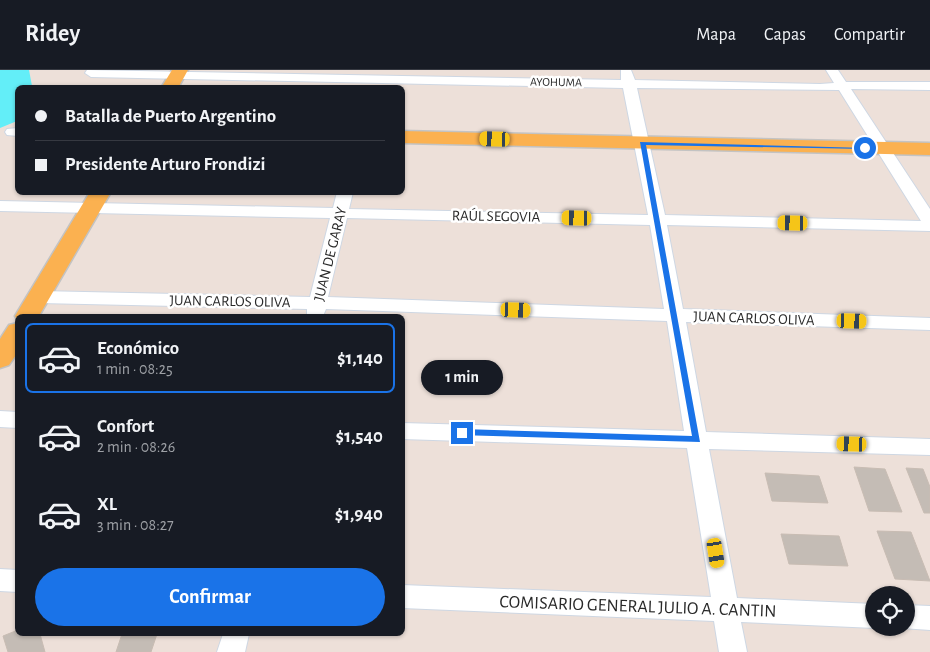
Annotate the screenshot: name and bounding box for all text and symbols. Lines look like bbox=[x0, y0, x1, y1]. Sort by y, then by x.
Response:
text: Ridey bbox=[25, 22, 80, 46]
text: Mapa bbox=[696, 26, 736, 44]
text: Capas bbox=[764, 26, 806, 44]
text: Compartir bbox=[834, 26, 905, 44]
street label: AYOHUMA bbox=[530, 76, 582, 88]
text: Batalla de Puerto Argentino bbox=[65, 107, 276, 126]
car bbox=[479, 131, 510, 147]
route start bbox=[854, 137, 876, 159]
text: Presidente Arturo Frondizi bbox=[65, 155, 266, 174]
street label: JUAN DE GARAY bbox=[312, 205, 349, 303]
street label: RAÚL SEGOVIA bbox=[452, 206, 541, 225]
car bbox=[561, 210, 592, 226]
car bbox=[777, 215, 808, 231]
street label: JUAN CARLOS OLIVA bbox=[169, 293, 291, 310]
car bbox=[500, 302, 531, 318]
street label: JUAN CARLOS OLIVA bbox=[693, 309, 815, 328]
car bbox=[836, 313, 867, 329]
icon: car bbox=[37, 336, 82, 381]
text: Económico bbox=[97, 339, 179, 358]
text: $1,140 bbox=[337, 349, 383, 368]
callout: 1 min bbox=[421, 360, 503, 396]
text: 1 min · 08:25 bbox=[97, 361, 173, 377]
text: 1 min bbox=[445, 369, 479, 385]
icon: car bbox=[37, 414, 82, 459]
text: Confort bbox=[97, 417, 154, 436]
route end bbox=[451, 422, 473, 444]
text: $1,540 bbox=[336, 427, 383, 446]
car bbox=[836, 436, 867, 452]
text: 2 min · 08:26 bbox=[97, 439, 175, 455]
icon: car bbox=[37, 492, 82, 537]
text: XL bbox=[97, 495, 117, 514]
text: $1,940 bbox=[335, 505, 383, 524]
text: 3 min · 08:27 bbox=[97, 517, 174, 533]
car bbox=[706, 537, 725, 569]
button: Confirmar bbox=[35, 568, 385, 626]
map controls bbox=[865, 586, 915, 636]
button: locate bbox=[865, 586, 915, 636]
street label: COMISARIO GENERAL JULIO A. CANTIN bbox=[499, 593, 777, 621]

